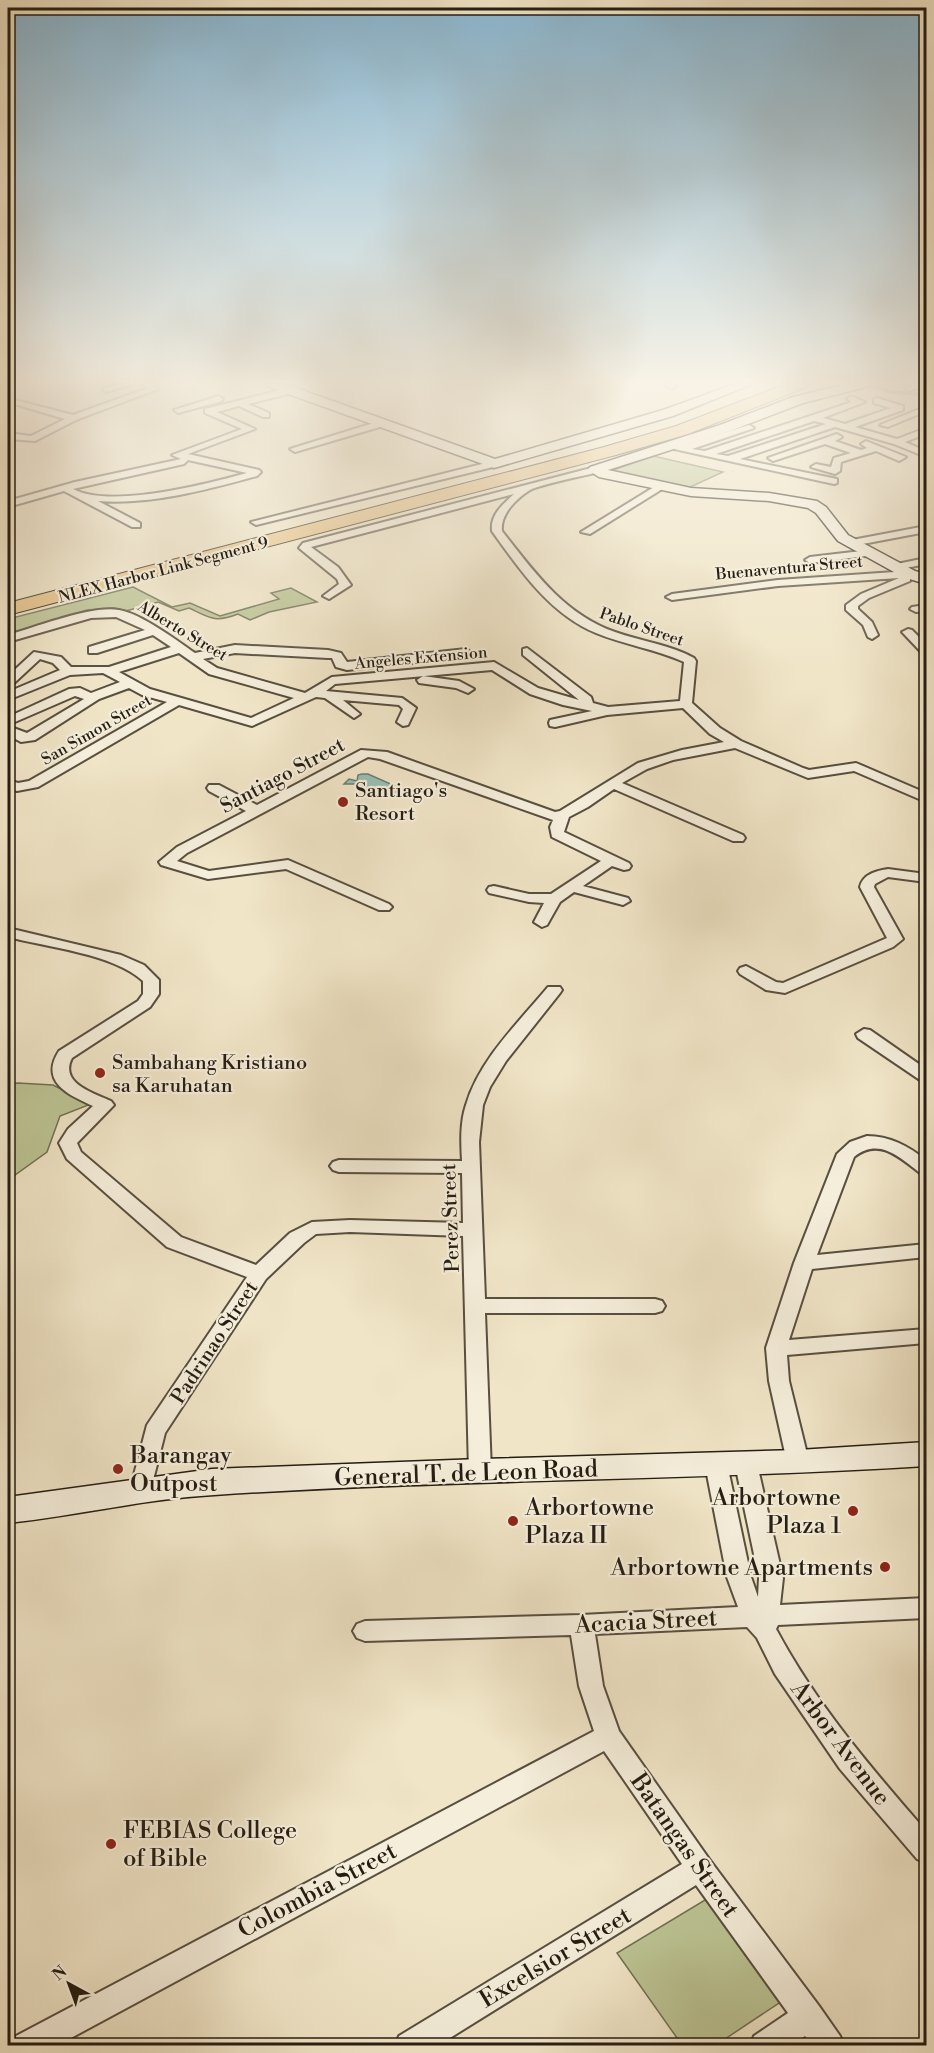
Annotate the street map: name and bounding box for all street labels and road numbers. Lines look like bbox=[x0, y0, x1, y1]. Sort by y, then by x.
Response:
street label: NLEX Harbor Link Segment 9 bbox=[56, 532, 271, 608]
street label: Buenaventura Street bbox=[714, 552, 864, 584]
street label: Alberto Street bbox=[133, 596, 231, 666]
street label: Pablo Street bbox=[597, 603, 687, 651]
street label: Angeles Extension bbox=[353, 642, 489, 674]
street label: San Simon Street bbox=[38, 690, 155, 769]
street label: Santiago Street bbox=[216, 733, 349, 820]
street label: Perez Street bbox=[437, 1163, 466, 1273]
street label: Padrinao Street bbox=[166, 1277, 264, 1409]
street label: General T. de Leon Road bbox=[334, 1454, 599, 1494]
street label: Acacia Street bbox=[573, 1603, 718, 1641]
street label: Arbor Avenue bbox=[783, 1675, 897, 1812]
street label: Batangas Street bbox=[623, 1767, 745, 1924]
street label: Colombia Street bbox=[233, 1836, 402, 1945]
street label: Excelsior Street bbox=[474, 1900, 637, 2015]

